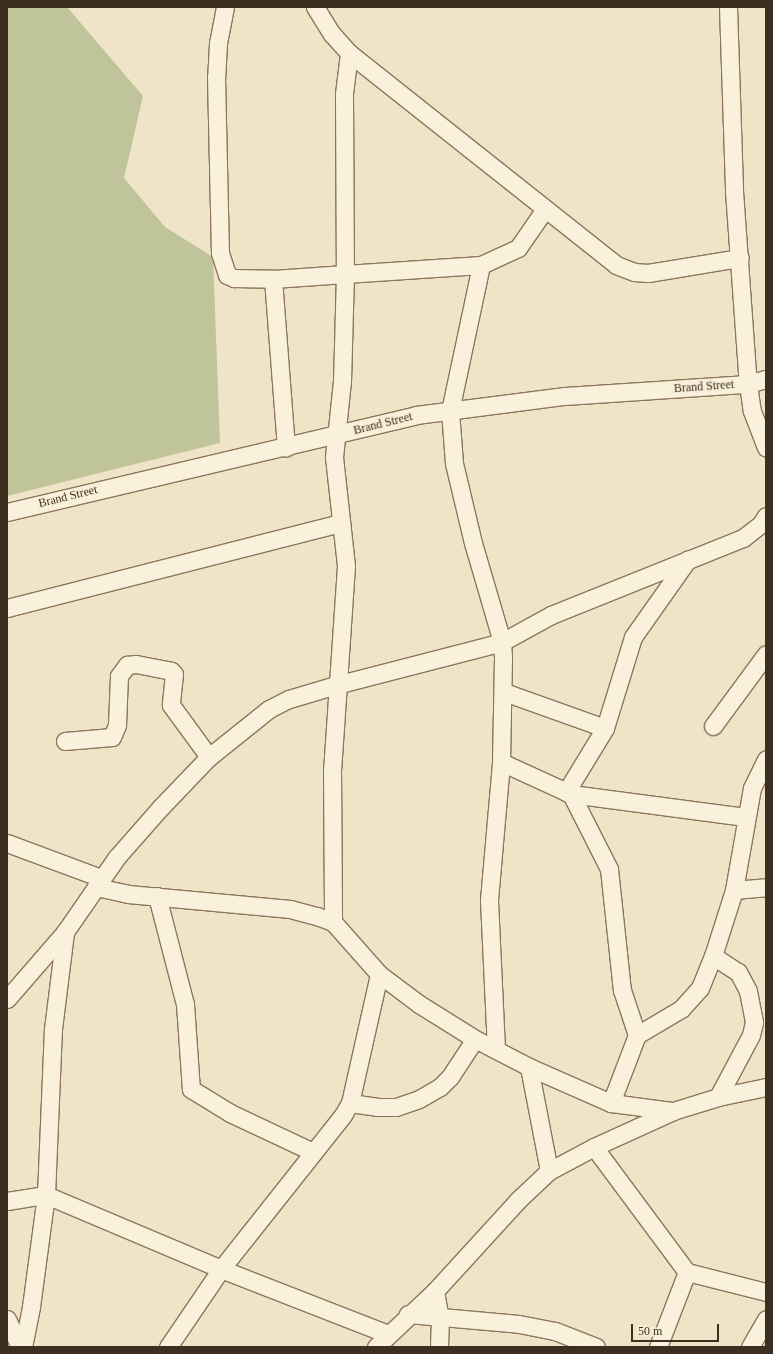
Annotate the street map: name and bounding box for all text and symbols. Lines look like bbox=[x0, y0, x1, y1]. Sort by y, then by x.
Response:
street label: Brand Street bbox=[673, 378, 735, 396]
street label: Brand Street bbox=[352, 410, 414, 438]
street label: Brand Street bbox=[37, 483, 99, 511]
scale bar bbox=[633, 1316, 721, 1342]
text: 50 m bbox=[638, 1324, 662, 1338]

